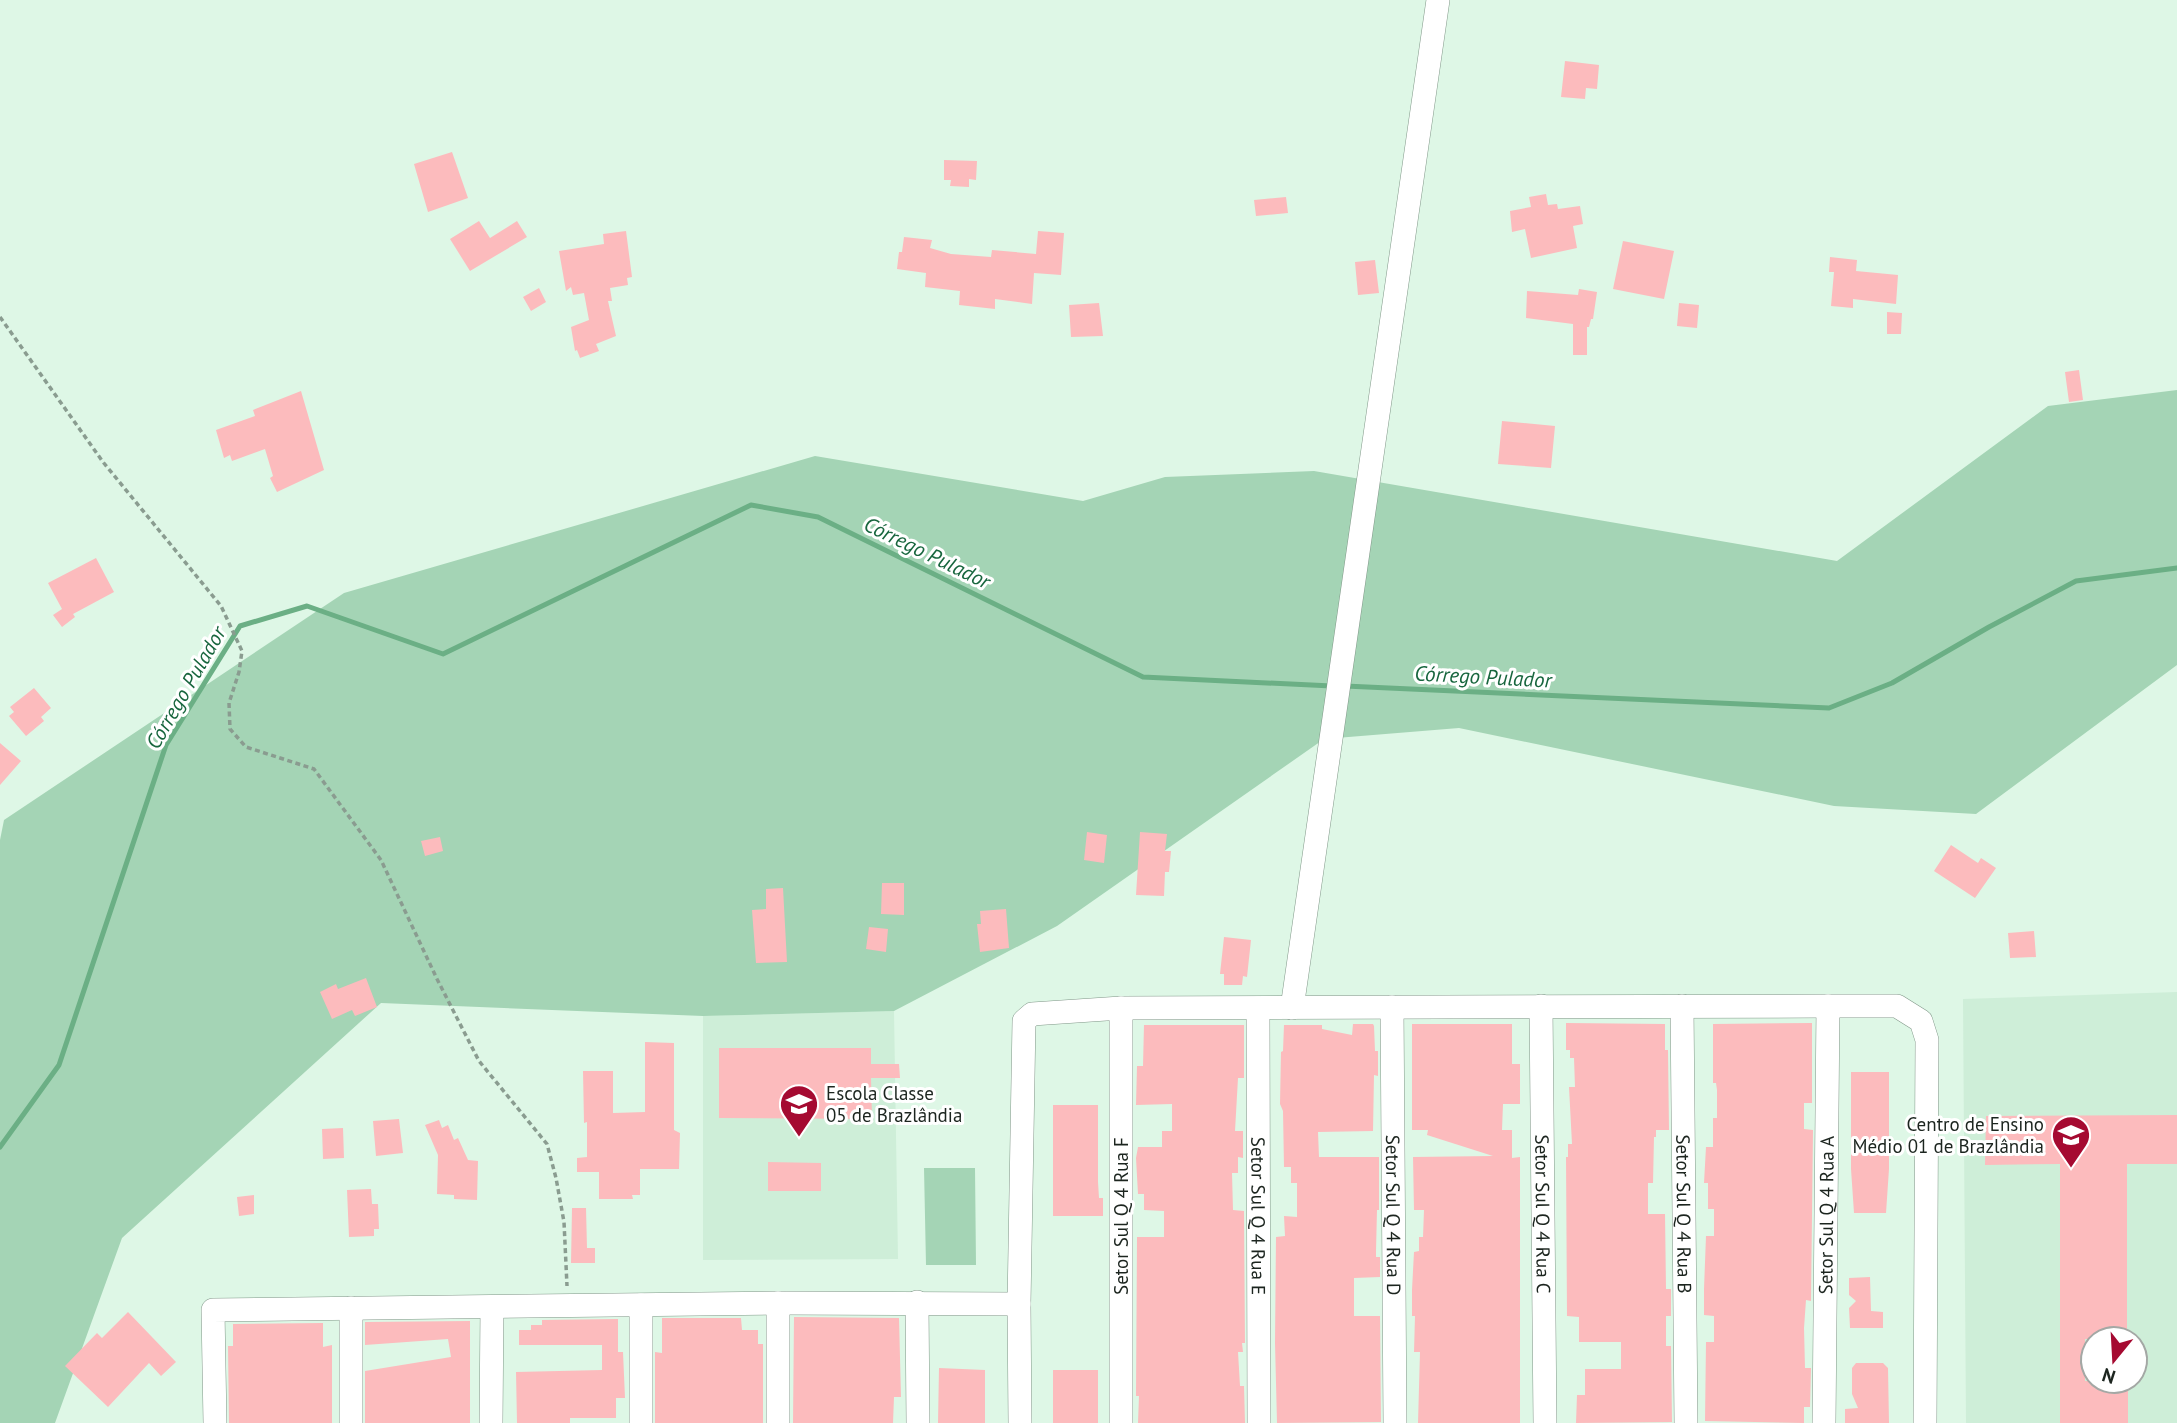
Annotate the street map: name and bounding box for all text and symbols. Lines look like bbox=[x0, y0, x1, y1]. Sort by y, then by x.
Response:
water label: Córrego Pulador bbox=[860, 510, 997, 596]
water label: Córrego Pulador bbox=[140, 620, 233, 754]
water label: Córrego Pulador bbox=[1414, 659, 1554, 694]
place label: Escola Classe 05 de Brazlândia bbox=[826, 1081, 962, 1127]
school or university icon: Escola Classe 05 de Brazlândia bbox=[778, 1083, 820, 1138]
place label: Centro de Ensino Médio 01 de Brazlândia bbox=[1852, 1112, 2044, 1158]
school or university icon: Centro de Ensino Médio 01 de Brazlândia bbox=[2050, 1114, 2092, 1169]
street label: Setor Sul Q 4 Rua C bbox=[1530, 1134, 1556, 1294]
street label: Setor Sul Q 4 Rua B bbox=[1671, 1134, 1697, 1294]
street label: Setor Sul Q 4 Rua D bbox=[1381, 1135, 1406, 1295]
street label: Setor Sul Q 4 Rua A bbox=[1813, 1136, 1839, 1294]
street label: Setor Sul Q 4 Rua F bbox=[1109, 1137, 1133, 1295]
street label: Setor Sul Q 4 Rua E bbox=[1246, 1137, 1271, 1295]
north arrow bbox=[2079, 1325, 2149, 1395]
text: N bbox=[2099, 1363, 2118, 1390]

